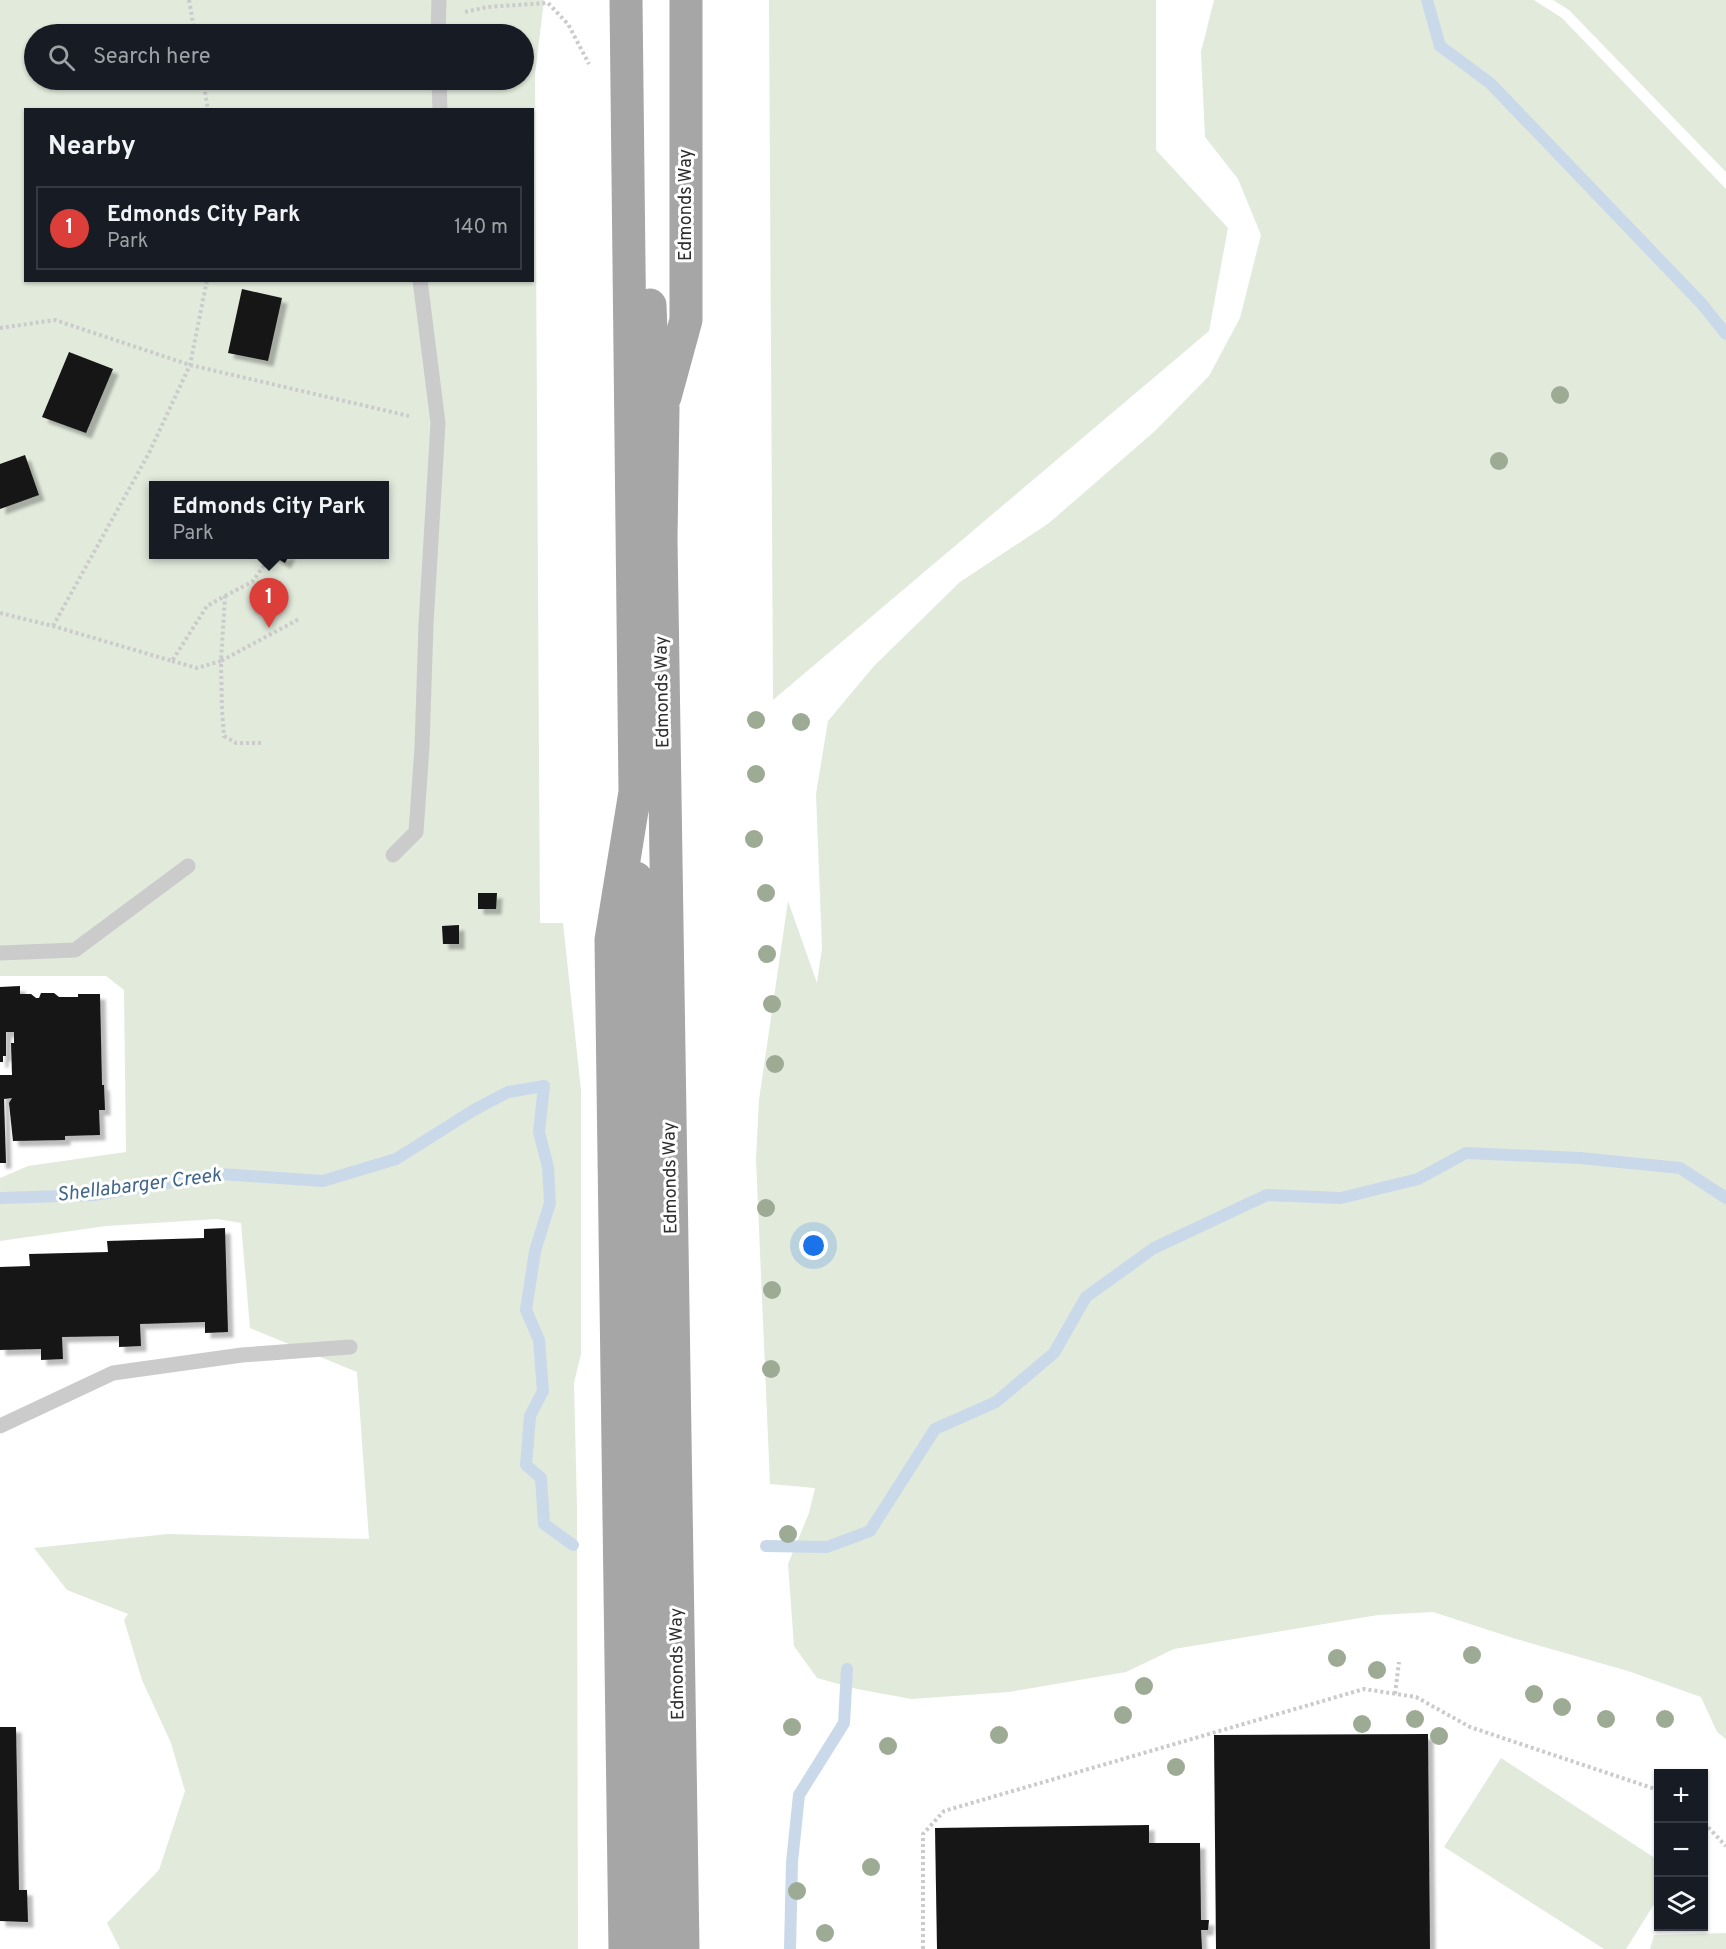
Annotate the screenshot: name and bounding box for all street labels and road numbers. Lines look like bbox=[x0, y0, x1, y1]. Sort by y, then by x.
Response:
street label: Edmonds Way bbox=[675, 149, 698, 261]
street label: Edmonds Way bbox=[651, 636, 675, 748]
street label: Edmonds Way bbox=[659, 1122, 683, 1234]
street label: Edmonds Way bbox=[666, 1608, 690, 1720]

